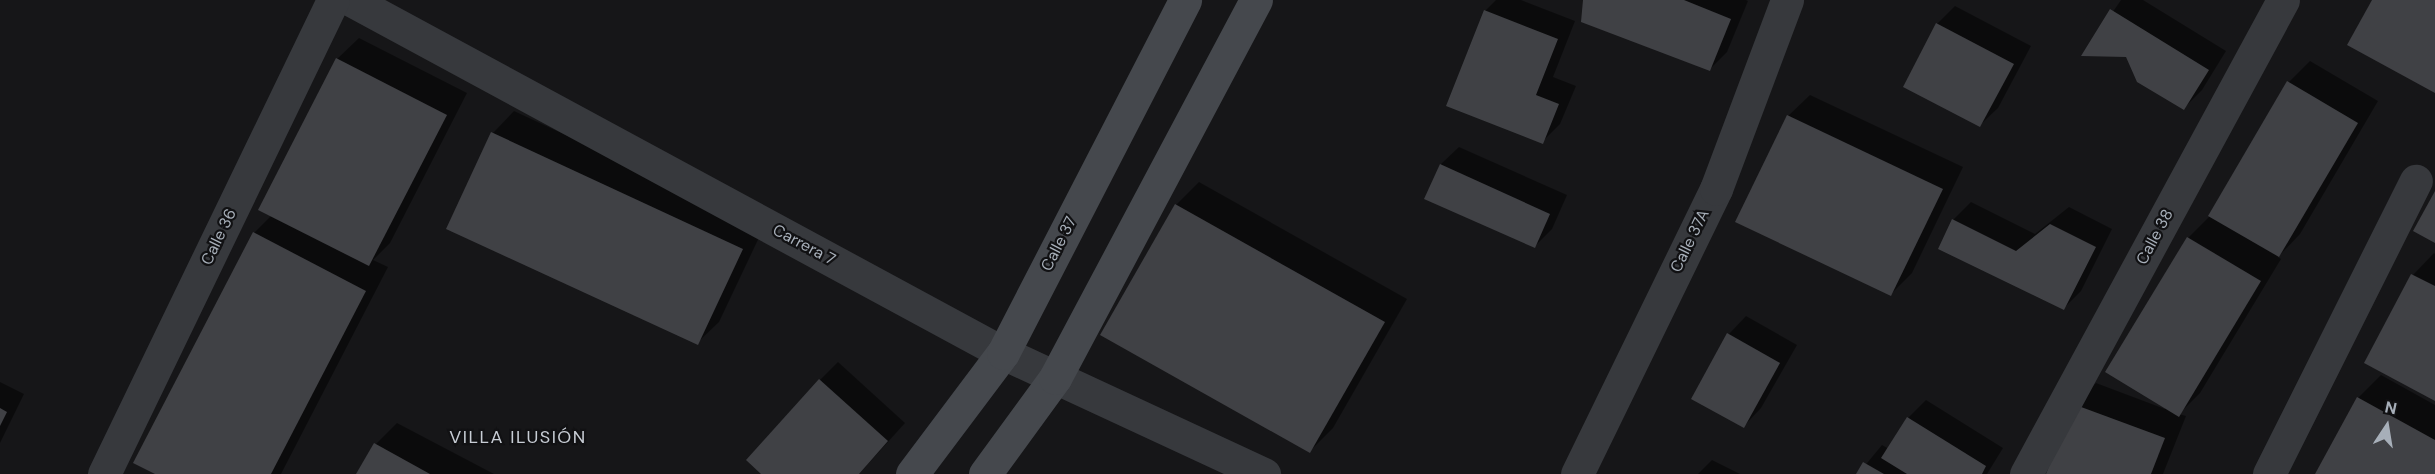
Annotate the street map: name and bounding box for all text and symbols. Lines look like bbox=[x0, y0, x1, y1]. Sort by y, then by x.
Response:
street label: Calle 36 bbox=[197, 206, 241, 268]
street label: Calle 37A bbox=[1667, 206, 1713, 276]
street label: Calle 38 bbox=[2132, 206, 2178, 268]
street label: Calle 37 bbox=[1037, 214, 1081, 274]
street label: Carrera 7 bbox=[769, 221, 839, 269]
north arrow bbox=[2357, 396, 2417, 456]
text: N bbox=[2383, 396, 2399, 419]
district label: VILLA ILUSIÓN bbox=[449, 426, 587, 448]

